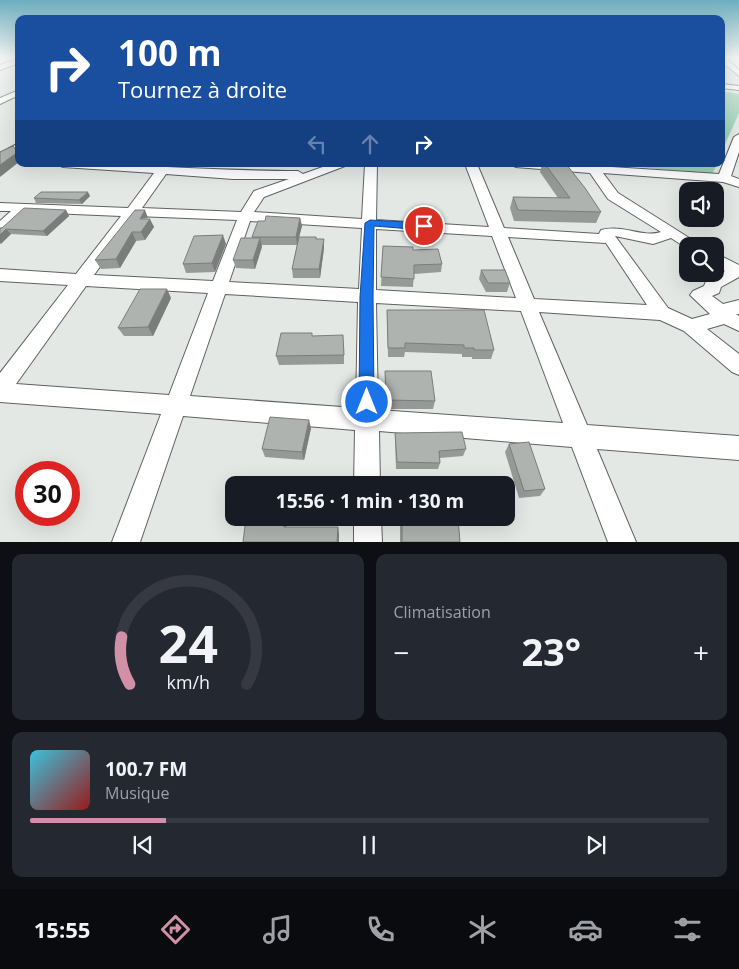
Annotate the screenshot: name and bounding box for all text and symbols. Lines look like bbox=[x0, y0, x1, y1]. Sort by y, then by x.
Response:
text: 100 m bbox=[118, 29, 222, 76]
icon: right bbox=[35, 35, 100, 100]
text: Tournez à droite bbox=[118, 74, 287, 104]
icon: left bbox=[303, 130, 331, 158]
icon: ahead bbox=[356, 130, 384, 158]
icon: right bbox=[409, 130, 437, 158]
map controls bbox=[679, 182, 724, 282]
button: sound bbox=[679, 182, 724, 227]
pin bbox=[403, 205, 445, 247]
icon: arrive bbox=[410, 212, 438, 240]
button: search bbox=[679, 237, 724, 282]
position arrow bbox=[340, 375, 392, 427]
speed limit sign: 30 bbox=[15, 461, 80, 526]
text: 15:56 · 1 min · 130 m bbox=[276, 488, 464, 514]
text: Climatisation bbox=[394, 601, 491, 623]
text: 24 bbox=[158, 607, 217, 678]
text: 23° bbox=[521, 625, 581, 677]
text: − bbox=[394, 633, 410, 671]
text: + bbox=[693, 633, 709, 671]
text: km/h bbox=[166, 670, 209, 694]
text: 100.7 FM bbox=[105, 756, 187, 782]
text: Musique bbox=[105, 782, 169, 804]
icon: previous bbox=[129, 831, 157, 859]
icon: pause bbox=[355, 831, 383, 859]
icon: next bbox=[582, 831, 610, 859]
icon: directions bbox=[158, 912, 193, 947]
icon: music bbox=[260, 912, 295, 947]
icon: phone bbox=[363, 912, 398, 947]
icon: climate bbox=[465, 912, 500, 947]
icon: car bbox=[568, 912, 603, 947]
icon: filters bbox=[670, 912, 705, 947]
text: 15:55 bbox=[34, 914, 90, 944]

